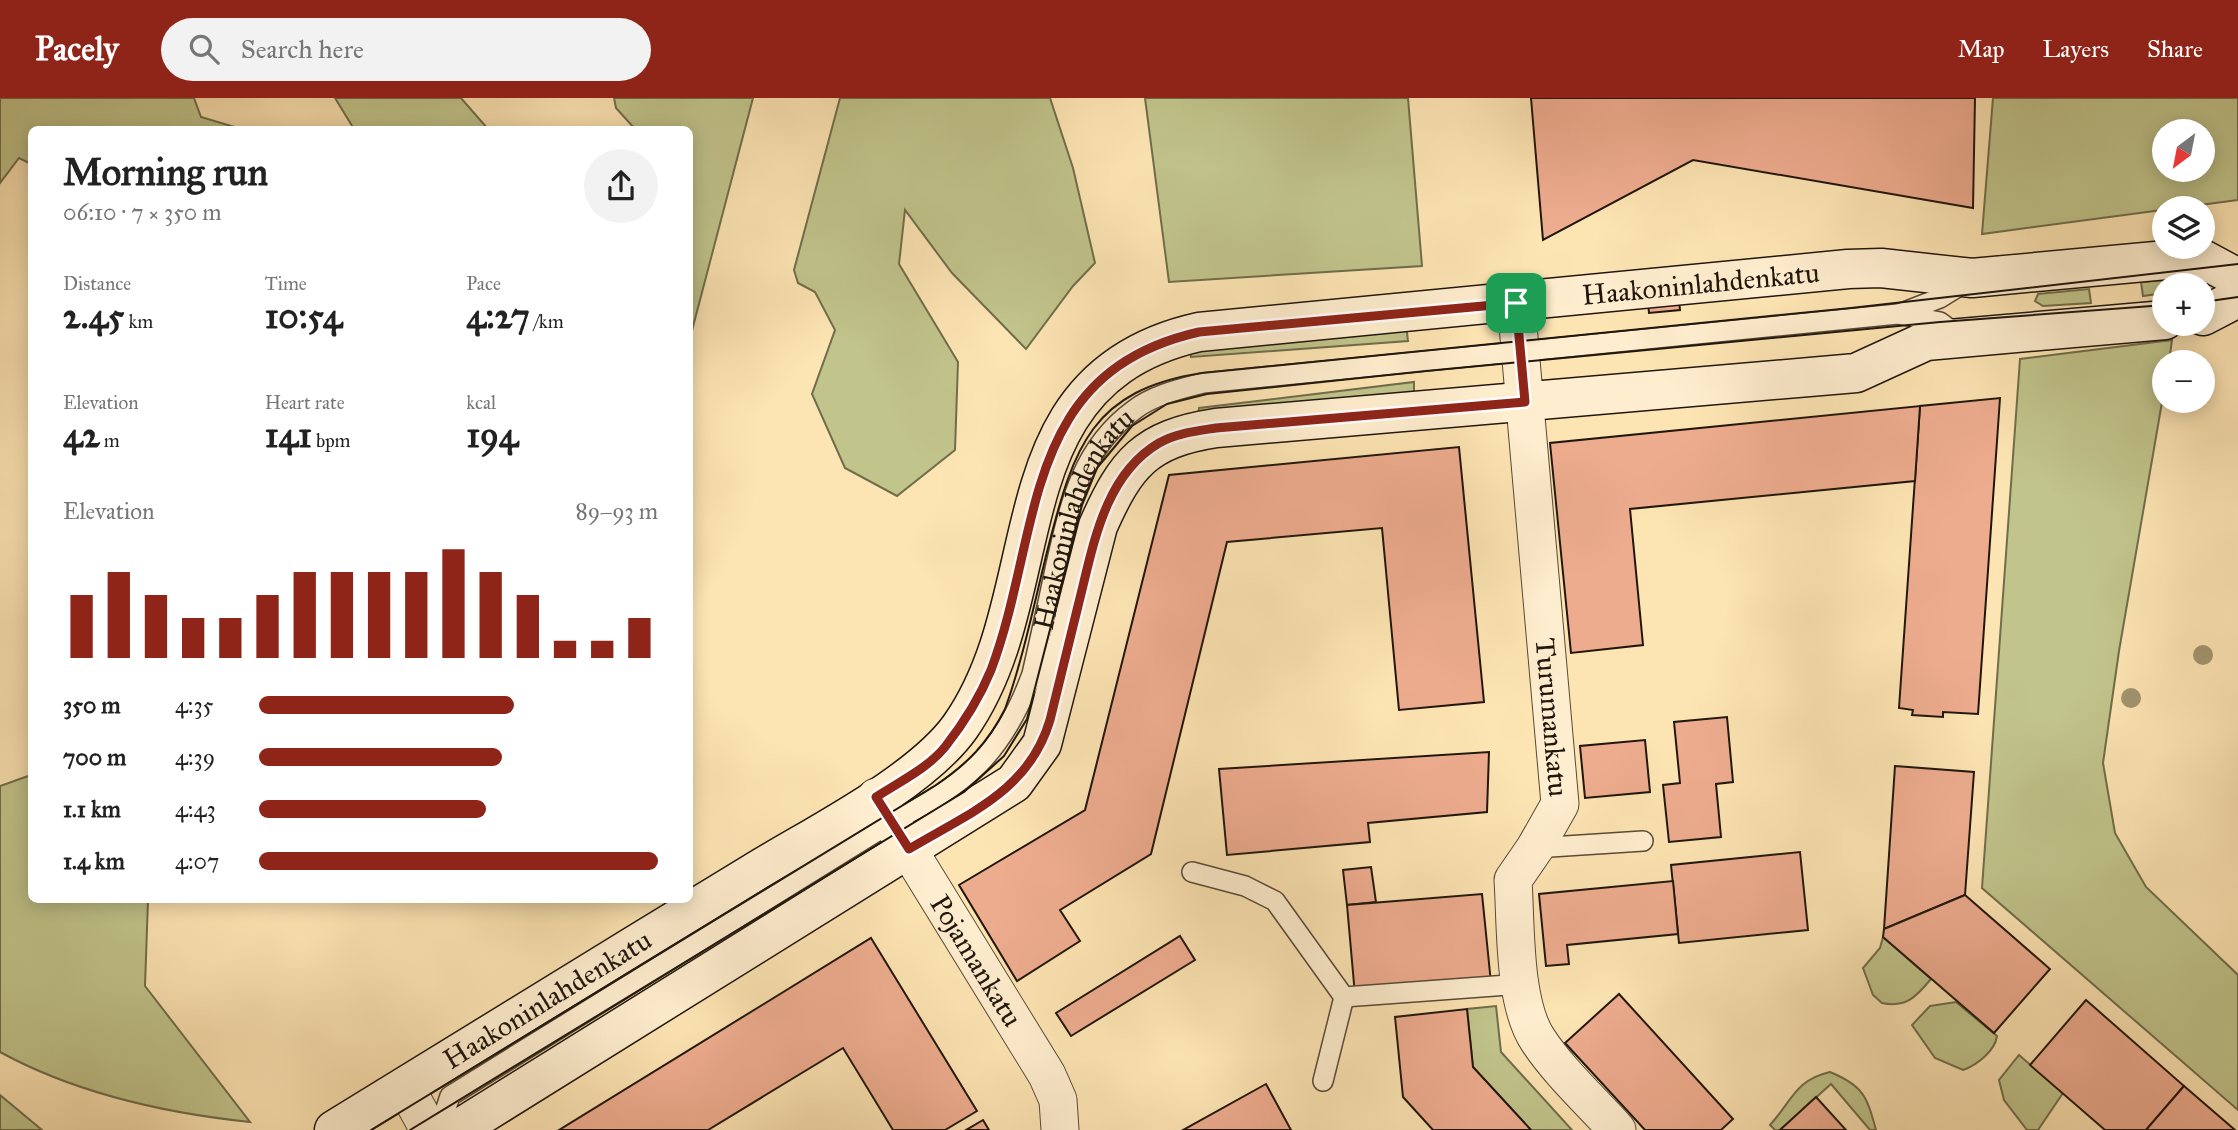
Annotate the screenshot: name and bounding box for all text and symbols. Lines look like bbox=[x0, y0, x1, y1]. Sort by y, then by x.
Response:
search box bbox=[161, 18, 651, 81]
text: Pacely bbox=[35, 29, 119, 69]
icon: search bbox=[185, 30, 223, 68]
text: Search here bbox=[241, 33, 364, 65]
text: Map bbox=[1958, 34, 2005, 64]
text: Layers bbox=[2043, 34, 2109, 64]
text: Share bbox=[2147, 34, 2203, 64]
north arrow bbox=[2152, 119, 2216, 182]
map controls bbox=[2152, 119, 2215, 413]
text: Morning run bbox=[63, 149, 268, 195]
button: share bbox=[584, 149, 658, 223]
button: layers bbox=[2152, 196, 2215, 259]
text: 06:10 · 7 × 350 m bbox=[63, 198, 221, 226]
street label: Haakoninlahdenkatu bbox=[1580, 254, 1821, 312]
text: Distance bbox=[63, 272, 131, 295]
text: Time bbox=[265, 272, 307, 295]
text: Pace bbox=[466, 272, 501, 295]
pin bbox=[1486, 273, 1546, 333]
button: + bbox=[2152, 273, 2215, 336]
icon: arrive bbox=[1497, 284, 1535, 322]
text: 2.45 bbox=[63, 295, 124, 338]
text: 10:54 bbox=[265, 295, 342, 338]
text: 4:27 bbox=[466, 295, 530, 338]
text: km bbox=[124, 310, 153, 333]
text: /km bbox=[530, 310, 564, 333]
button: − bbox=[2152, 350, 2215, 413]
text: Elevation bbox=[63, 391, 138, 414]
text: Heart rate bbox=[265, 391, 345, 414]
text: kcal bbox=[466, 391, 496, 414]
street label: Haakoninlahdenkatu bbox=[1025, 400, 1141, 633]
text: 42 bbox=[63, 414, 100, 457]
text: 141 bbox=[265, 414, 312, 457]
text: 194 bbox=[466, 414, 518, 457]
text: m bbox=[100, 429, 120, 452]
text: bpm bbox=[312, 429, 351, 452]
text: Elevation bbox=[63, 497, 154, 525]
text: 89–93 m bbox=[576, 497, 658, 525]
street label: Turumankatu bbox=[1528, 636, 1577, 798]
text: 350 m bbox=[63, 691, 121, 719]
text: 4:35 bbox=[175, 691, 214, 719]
text: 700 m bbox=[63, 743, 126, 771]
text: 4:39 bbox=[175, 743, 215, 771]
text: 1.1 km bbox=[63, 795, 121, 823]
text: 4:43 bbox=[175, 795, 216, 823]
text: 1.4 km bbox=[63, 847, 125, 875]
text: 4:07 bbox=[175, 847, 219, 875]
street label: Pojamankatu bbox=[923, 888, 1030, 1033]
street label: Haakoninlahdenkatu bbox=[436, 922, 658, 1076]

